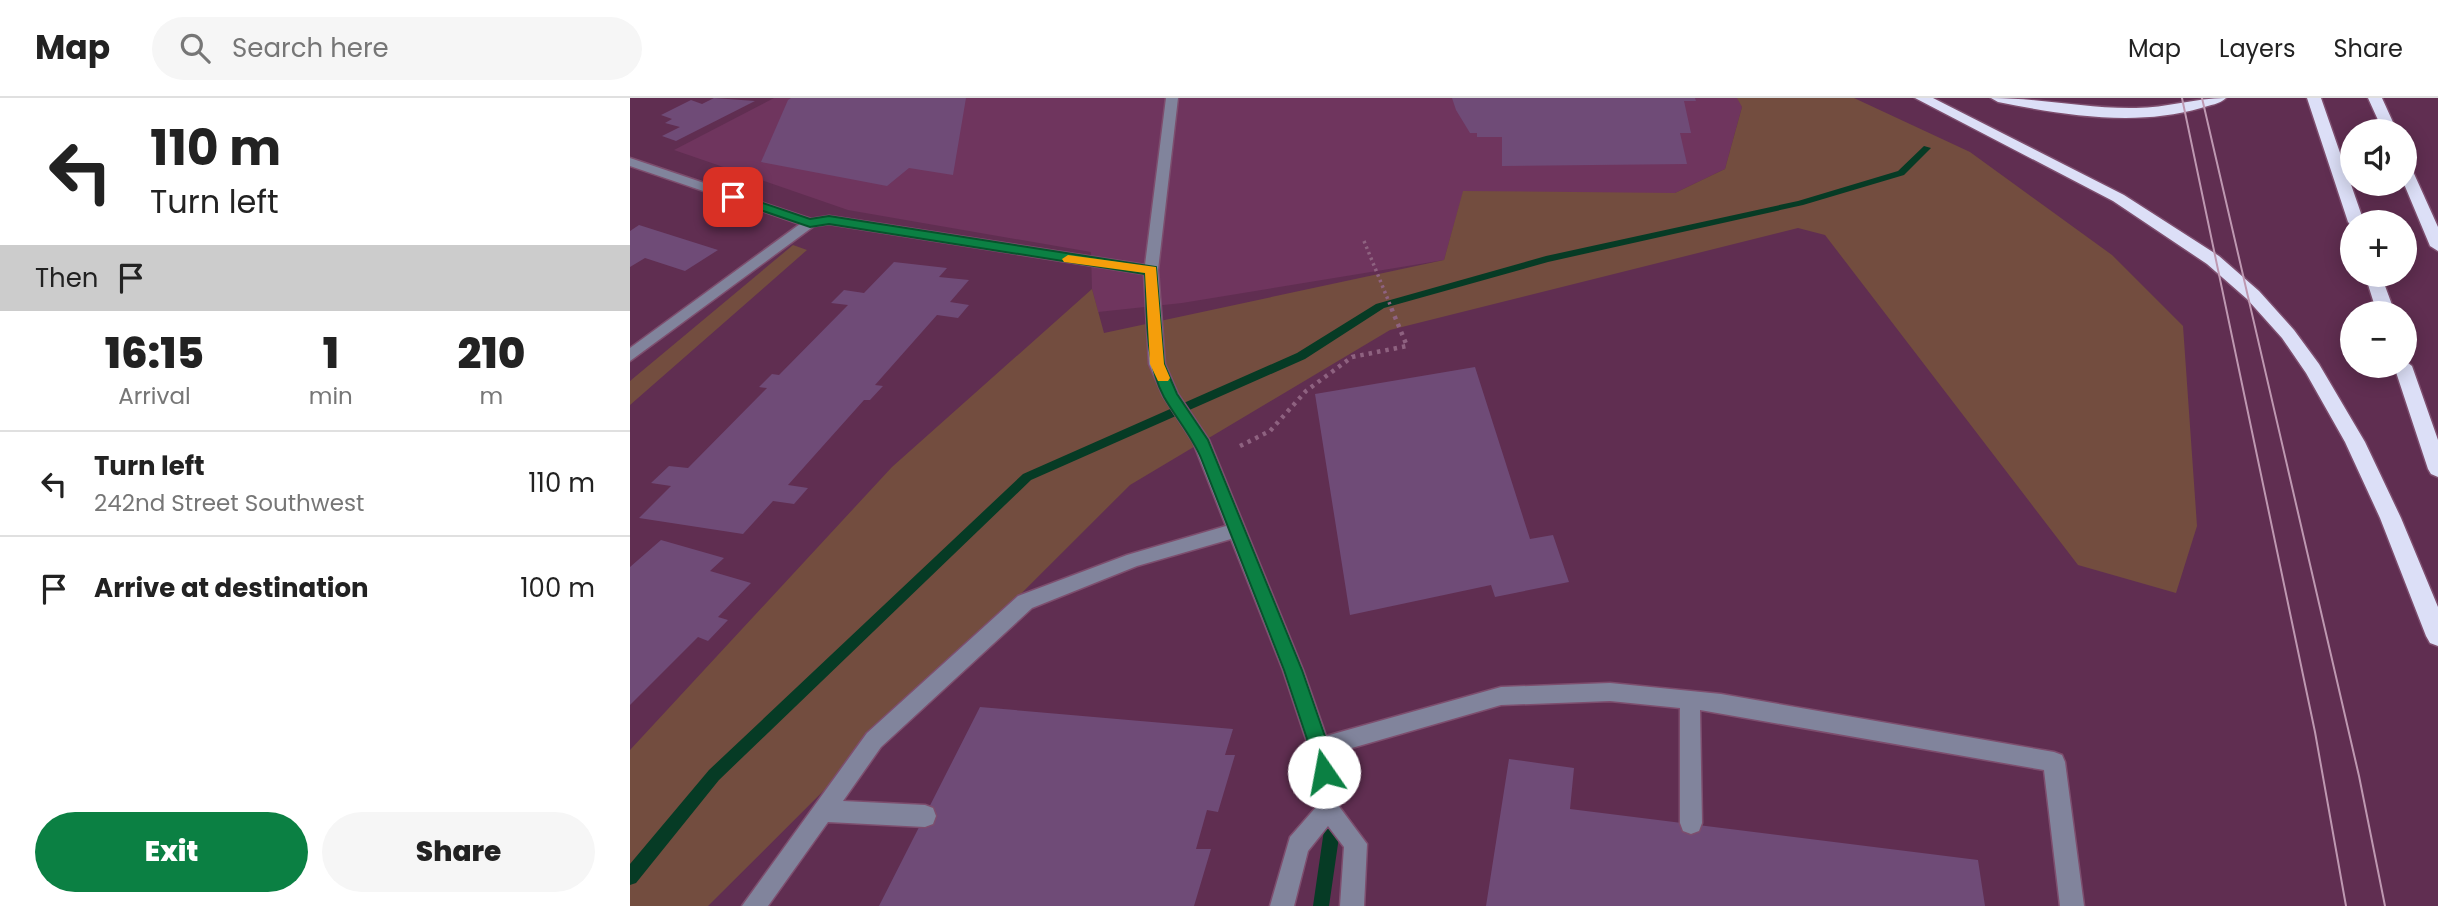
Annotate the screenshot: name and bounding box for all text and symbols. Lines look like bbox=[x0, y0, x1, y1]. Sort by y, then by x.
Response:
search box bbox=[152, 17, 642, 80]
text: Map bbox=[35, 24, 110, 71]
icon: search bbox=[176, 29, 214, 67]
text: Search here bbox=[232, 30, 389, 66]
text: Map bbox=[2128, 32, 2181, 65]
text: Layers bbox=[2219, 32, 2295, 65]
text: Share bbox=[2333, 32, 2403, 65]
text: 110 m bbox=[150, 114, 281, 182]
map controls bbox=[2340, 119, 2417, 378]
button: sound bbox=[2340, 119, 2417, 196]
icon: left bbox=[35, 126, 126, 217]
pin bbox=[703, 167, 763, 227]
icon: arrive bbox=[714, 178, 752, 216]
text: Turn left bbox=[150, 179, 279, 224]
button: + bbox=[2340, 210, 2417, 287]
icon: arrive bbox=[112, 259, 150, 297]
text: Then bbox=[35, 260, 98, 296]
button: − bbox=[2340, 301, 2417, 378]
text: 16:15 bbox=[105, 324, 204, 383]
text: 1 bbox=[323, 324, 339, 383]
text: 210 bbox=[458, 324, 525, 383]
text: Arrival bbox=[118, 380, 191, 412]
text: min bbox=[309, 380, 353, 412]
text: m bbox=[480, 380, 503, 412]
text: Turn left bbox=[94, 448, 205, 484]
icon: left bbox=[35, 465, 73, 503]
text: 110 m bbox=[528, 465, 595, 501]
text: 242nd Street Southwest bbox=[94, 487, 364, 519]
icon: arrive bbox=[35, 570, 73, 608]
text: Arrive at destination bbox=[94, 570, 369, 606]
text: 100 m bbox=[520, 570, 595, 606]
position arrow bbox=[1287, 735, 1361, 809]
button: Exit bbox=[35, 812, 308, 892]
button: Share bbox=[322, 812, 595, 892]

